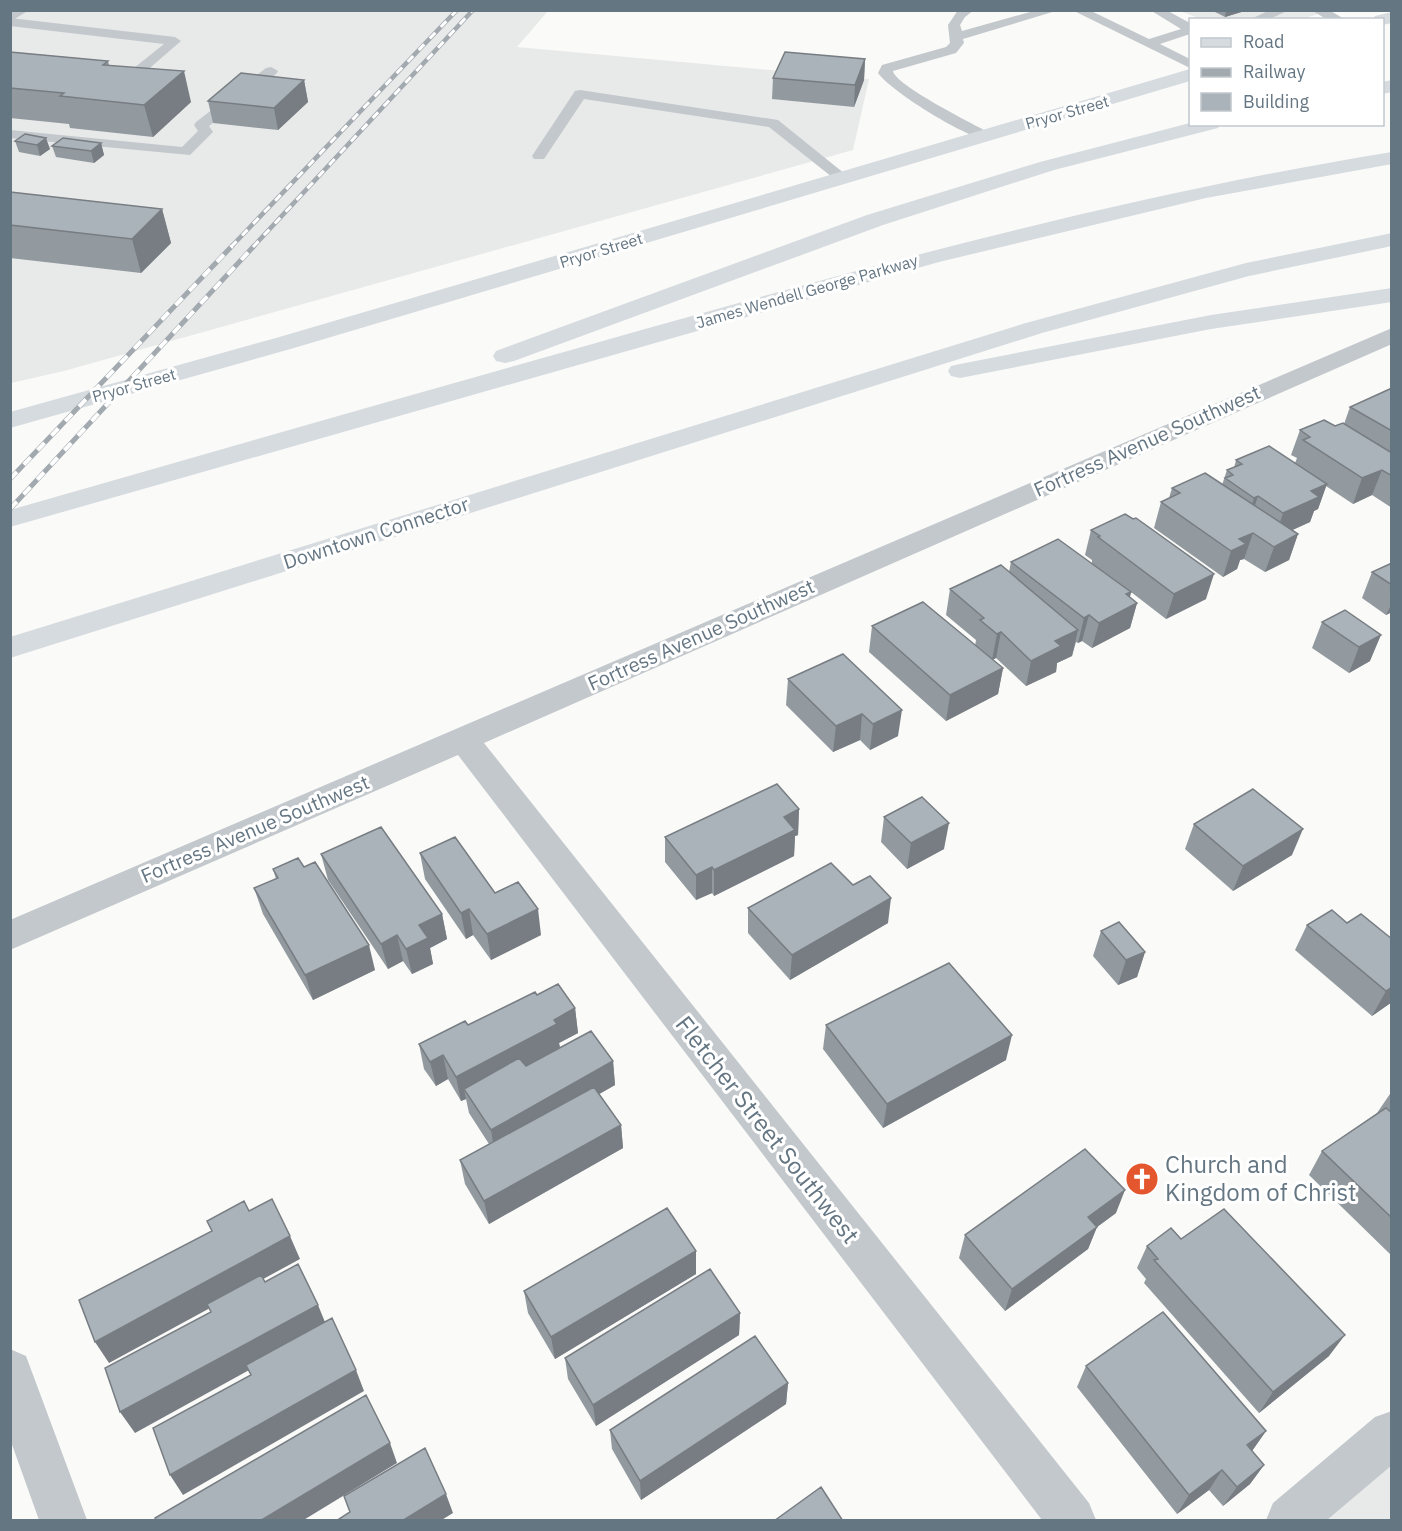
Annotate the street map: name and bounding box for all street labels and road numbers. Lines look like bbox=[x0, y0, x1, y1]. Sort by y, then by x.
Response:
street label: Pryor Street bbox=[1023, 91, 1111, 133]
street label: Pryor Street bbox=[557, 228, 645, 272]
street label: James Wendell George Parkway bbox=[694, 250, 920, 332]
street label: Pryor Street bbox=[90, 364, 178, 406]
street label: Fortress Avenue Southwest bbox=[1029, 378, 1264, 503]
street label: Downtown Connector bbox=[280, 490, 472, 575]
street label: Fortress Avenue Southwest bbox=[583, 572, 818, 697]
street label: Fortress Avenue Southwest bbox=[137, 768, 373, 889]
street label: Fletcher Street Southwest bbox=[669, 1009, 867, 1250]

